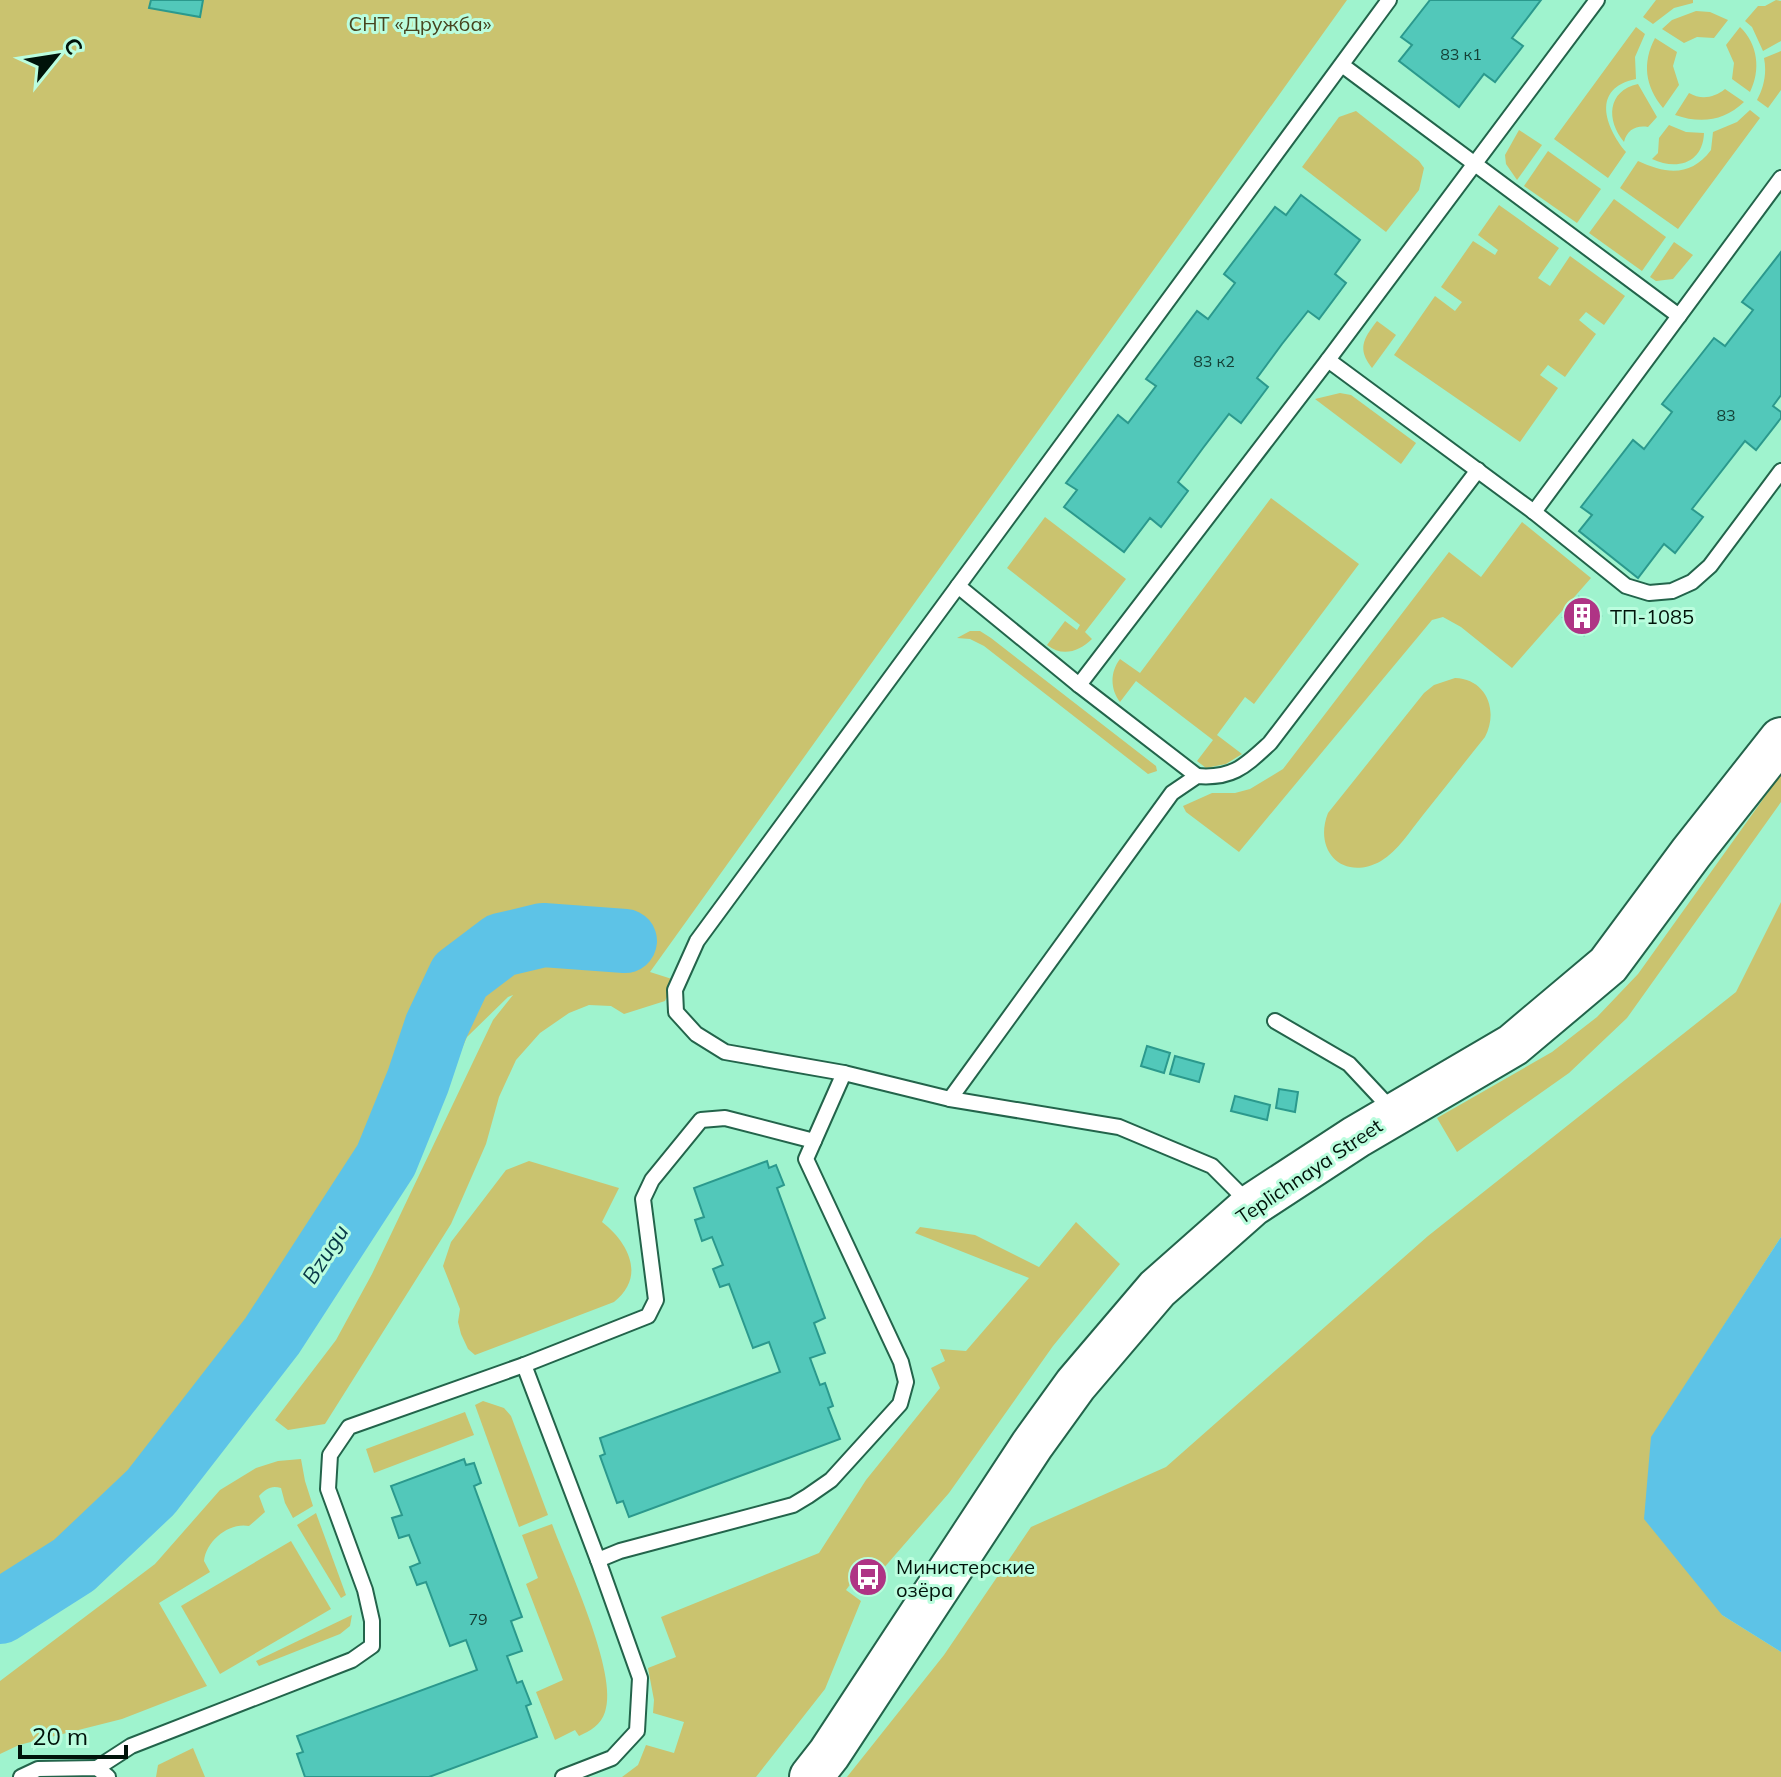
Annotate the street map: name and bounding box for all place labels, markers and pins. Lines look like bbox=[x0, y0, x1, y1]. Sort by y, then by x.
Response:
building icon: ТП-1085 bbox=[1561, 595, 1603, 637]
place label: ТП-1085 bbox=[1610, 604, 1694, 629]
place label: Министерские озёра bbox=[896, 1554, 1035, 1602]
bus stop icon: Министерские озёра bbox=[847, 1556, 889, 1598]

